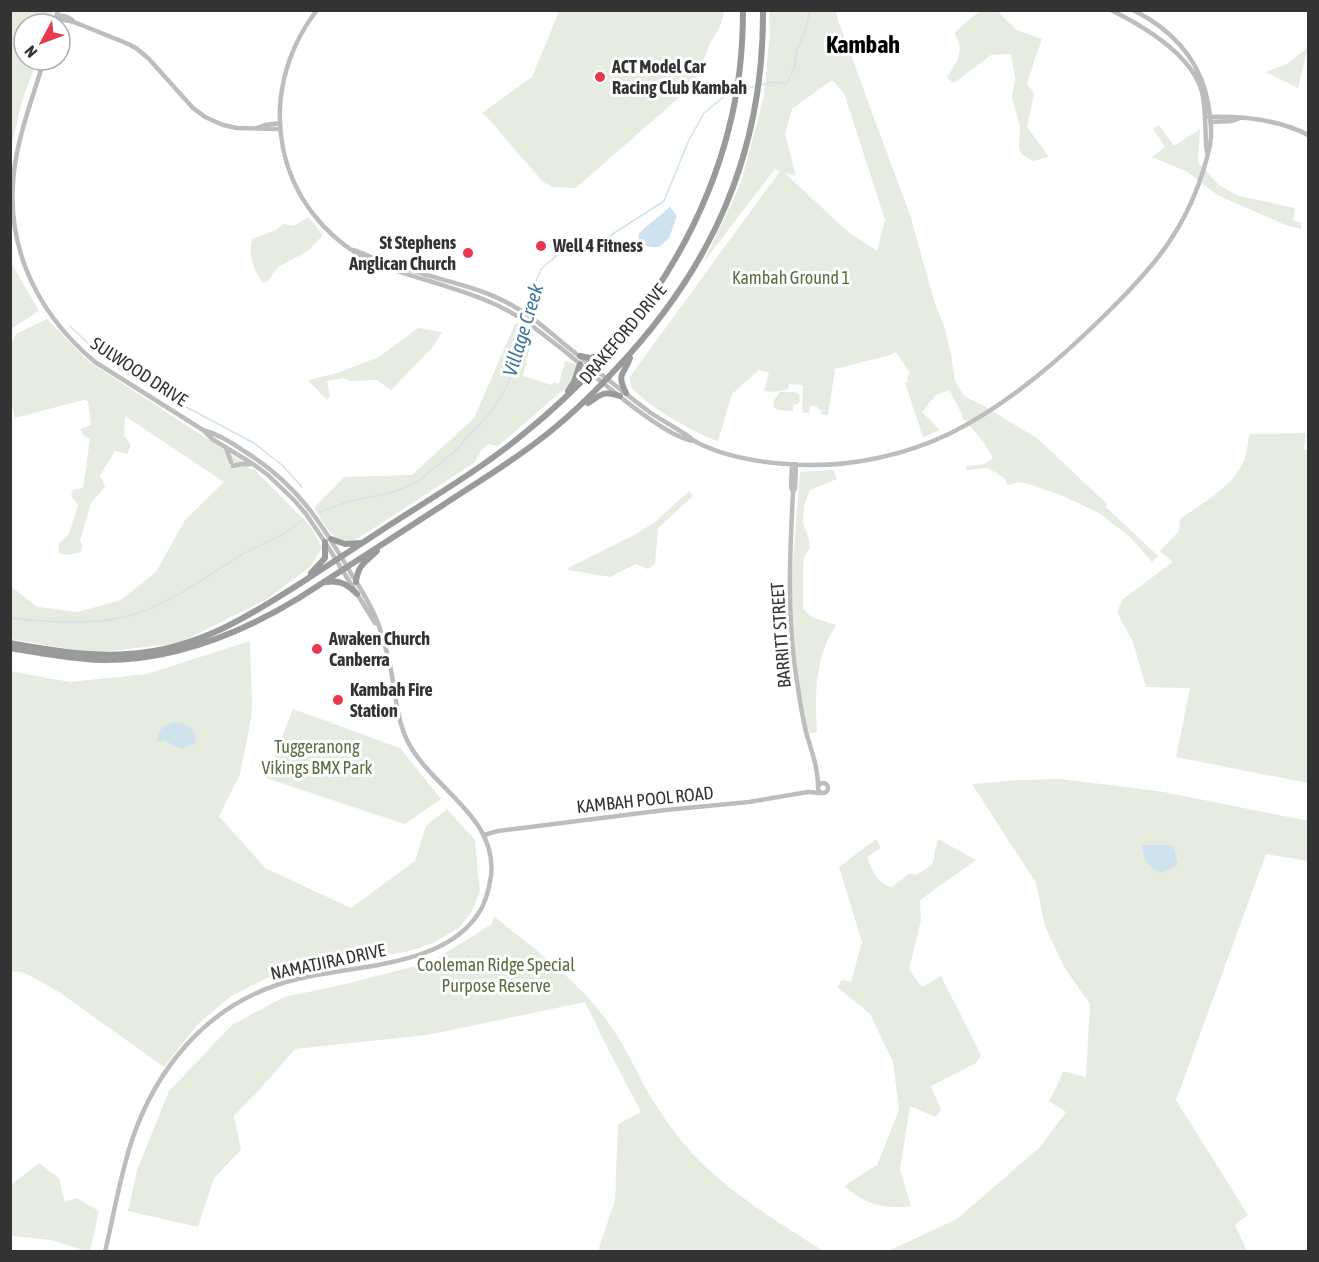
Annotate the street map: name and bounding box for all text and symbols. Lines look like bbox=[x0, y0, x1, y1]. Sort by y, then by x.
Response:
north arrow bbox=[12, 12, 72, 72]
district label: Kambah bbox=[826, 31, 900, 58]
text: N bbox=[21, 42, 41, 61]
place label: ACT Model Car Racing Club Kambah bbox=[611, 56, 747, 98]
marker: ACT Model Car Racing Club Kambah bbox=[593, 70, 607, 84]
place label: St Stephens Anglican Church bbox=[348, 232, 457, 274]
place label: Well 4 Fitness bbox=[552, 235, 643, 256]
marker: Well 4 Fitness bbox=[534, 239, 548, 253]
marker: St Stephens Anglican Church bbox=[461, 246, 475, 260]
park label: Kambah Ground 1 bbox=[732, 267, 850, 288]
street label: DRAKEFORD DRIVE bbox=[575, 279, 671, 388]
water label: Village Creek bbox=[498, 281, 548, 379]
street label: SULWOOD DRIVE bbox=[87, 333, 192, 411]
street label: BARRITT STREET bbox=[766, 581, 795, 689]
place label: Awaken Church Canberra bbox=[328, 628, 430, 670]
marker: Awaken Church Canberra bbox=[310, 642, 324, 656]
place label: Kambah Fire Station bbox=[350, 679, 433, 721]
marker: Kambah Fire Station bbox=[331, 693, 345, 707]
park label: Tuggeranong Vikings BMX Park bbox=[262, 736, 373, 778]
street label: KAMBAH POOL ROAD bbox=[575, 782, 714, 817]
street label: NAMATJIRA DRIVE bbox=[268, 939, 388, 984]
park label: Cooleman Ridge Special Purpose Reserve bbox=[417, 954, 575, 996]

